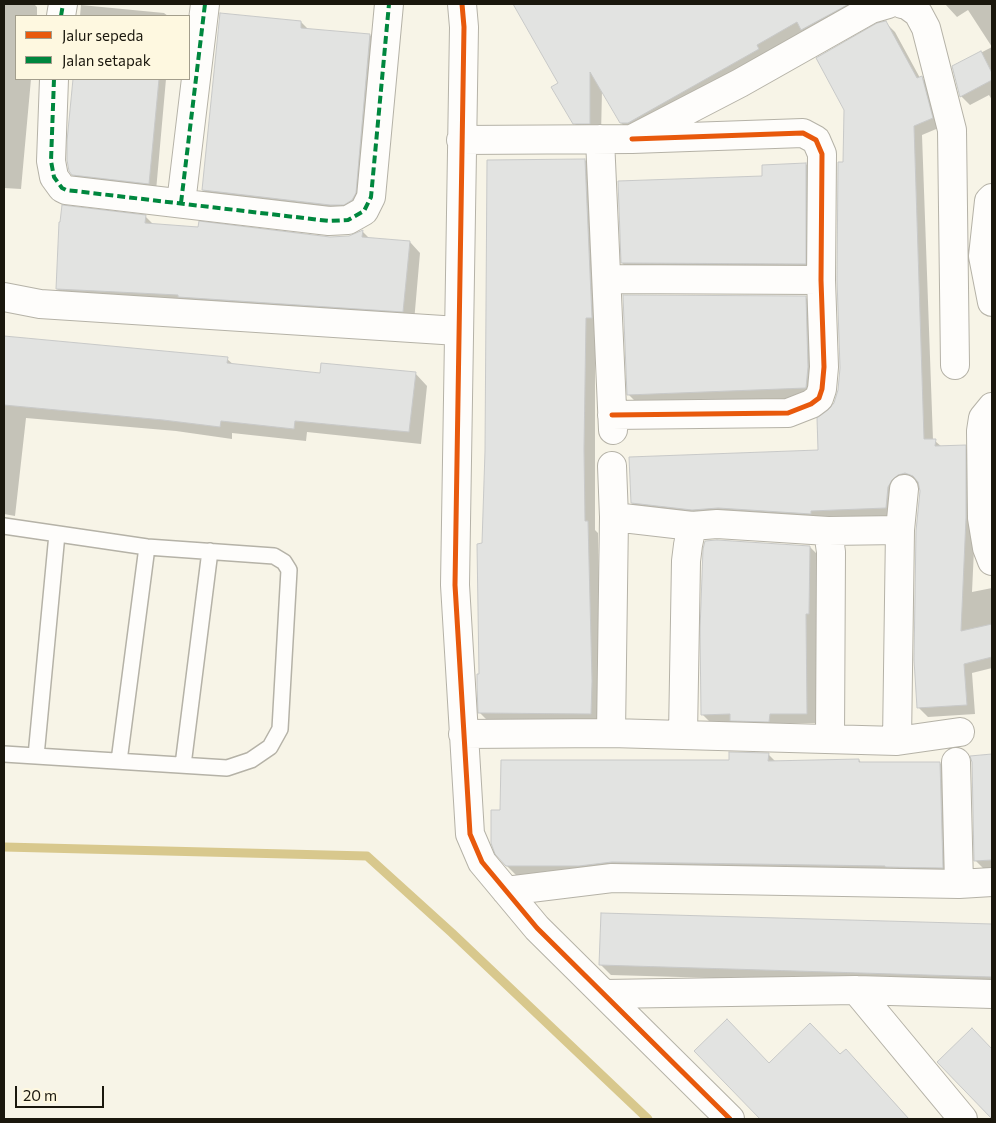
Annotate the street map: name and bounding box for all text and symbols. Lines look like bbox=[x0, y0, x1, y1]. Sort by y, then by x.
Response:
legend bbox=[15, 15, 190, 80]
text: Jalur sepeda bbox=[62, 26, 143, 44]
text: Jalan setapak bbox=[62, 51, 151, 69]
scale bar bbox=[18, 1076, 106, 1108]
text: 20 m bbox=[23, 1086, 57, 1104]

